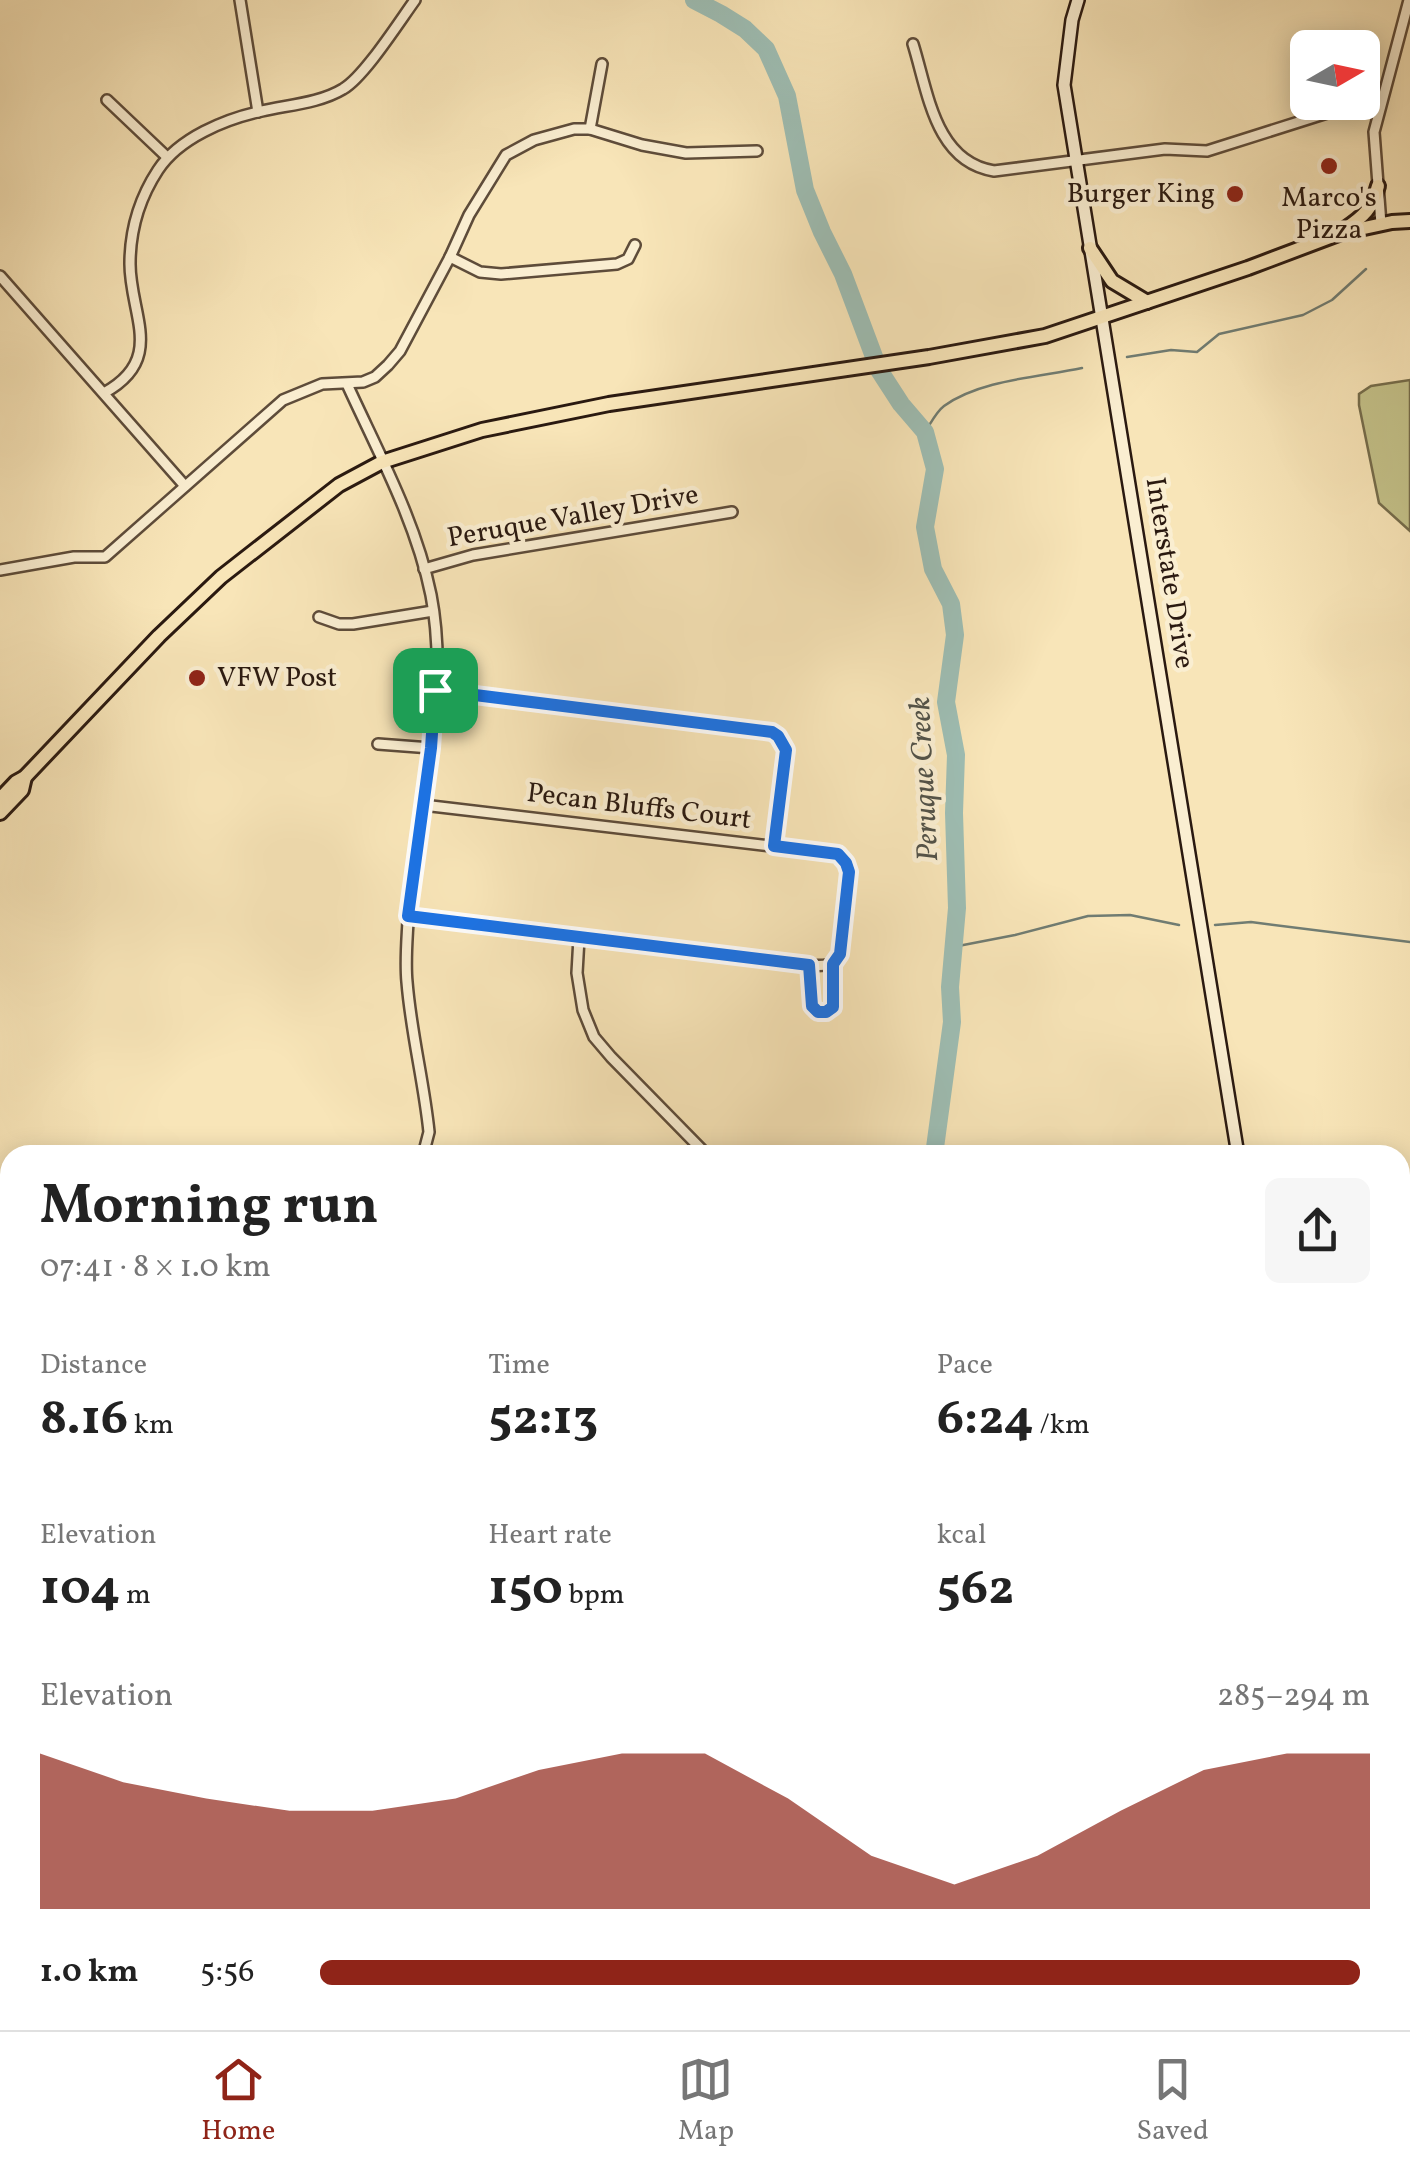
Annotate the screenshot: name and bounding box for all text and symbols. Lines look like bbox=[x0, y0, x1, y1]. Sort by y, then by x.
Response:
north arrow bbox=[1290, 30, 1380, 120]
map controls bbox=[1290, 30, 1380, 120]
marker: Marco's Pizza bbox=[1318, 155, 1340, 177]
place label: Burger King bbox=[1067, 175, 1215, 214]
place label: Marco's Pizza bbox=[1281, 179, 1377, 250]
marker: Burger King bbox=[1224, 183, 1246, 205]
street label: Interstate Drive bbox=[1135, 474, 1203, 672]
street label: Peruque Valley Drive bbox=[444, 476, 702, 558]
pin bbox=[393, 648, 478, 733]
place label: VFW Post bbox=[217, 659, 337, 698]
icon: arrive bbox=[408, 663, 463, 718]
marker: VFW Post bbox=[186, 667, 208, 689]
water label: Peruque Creek bbox=[900, 695, 950, 862]
street label: Pecan Bluffs Court bbox=[524, 774, 754, 840]
text: Morning run bbox=[40, 1170, 379, 1246]
button: share bbox=[1265, 1178, 1370, 1283]
text: 07:41 · 8 × 1.0 km bbox=[40, 1246, 271, 1290]
text: Distance bbox=[40, 1346, 147, 1385]
text: Time bbox=[488, 1346, 550, 1385]
text: Pace bbox=[937, 1346, 993, 1385]
text: 8.16 bbox=[40, 1385, 128, 1455]
text: 52:13 bbox=[488, 1385, 598, 1455]
text: 6:24 bbox=[937, 1385, 1034, 1455]
text: km bbox=[128, 1406, 174, 1445]
text: /km bbox=[1034, 1406, 1090, 1445]
text: Elevation bbox=[40, 1516, 156, 1555]
text: Heart rate bbox=[488, 1516, 612, 1555]
text: kcal bbox=[937, 1516, 986, 1555]
text: 104 bbox=[40, 1555, 120, 1625]
text: 150 bbox=[488, 1555, 563, 1625]
text: 562 bbox=[937, 1555, 1014, 1625]
text: m bbox=[120, 1576, 151, 1615]
text: bpm bbox=[563, 1576, 625, 1615]
text: Elevation bbox=[40, 1675, 173, 1719]
text: 285–294 m bbox=[1217, 1675, 1370, 1719]
text: 1.0 km bbox=[40, 1951, 138, 1995]
text: 5:56 bbox=[200, 1951, 255, 1995]
tab: Home bbox=[201, 2052, 275, 2151]
tab: Map bbox=[678, 2052, 734, 2151]
tab: Saved bbox=[1137, 2052, 1209, 2151]

